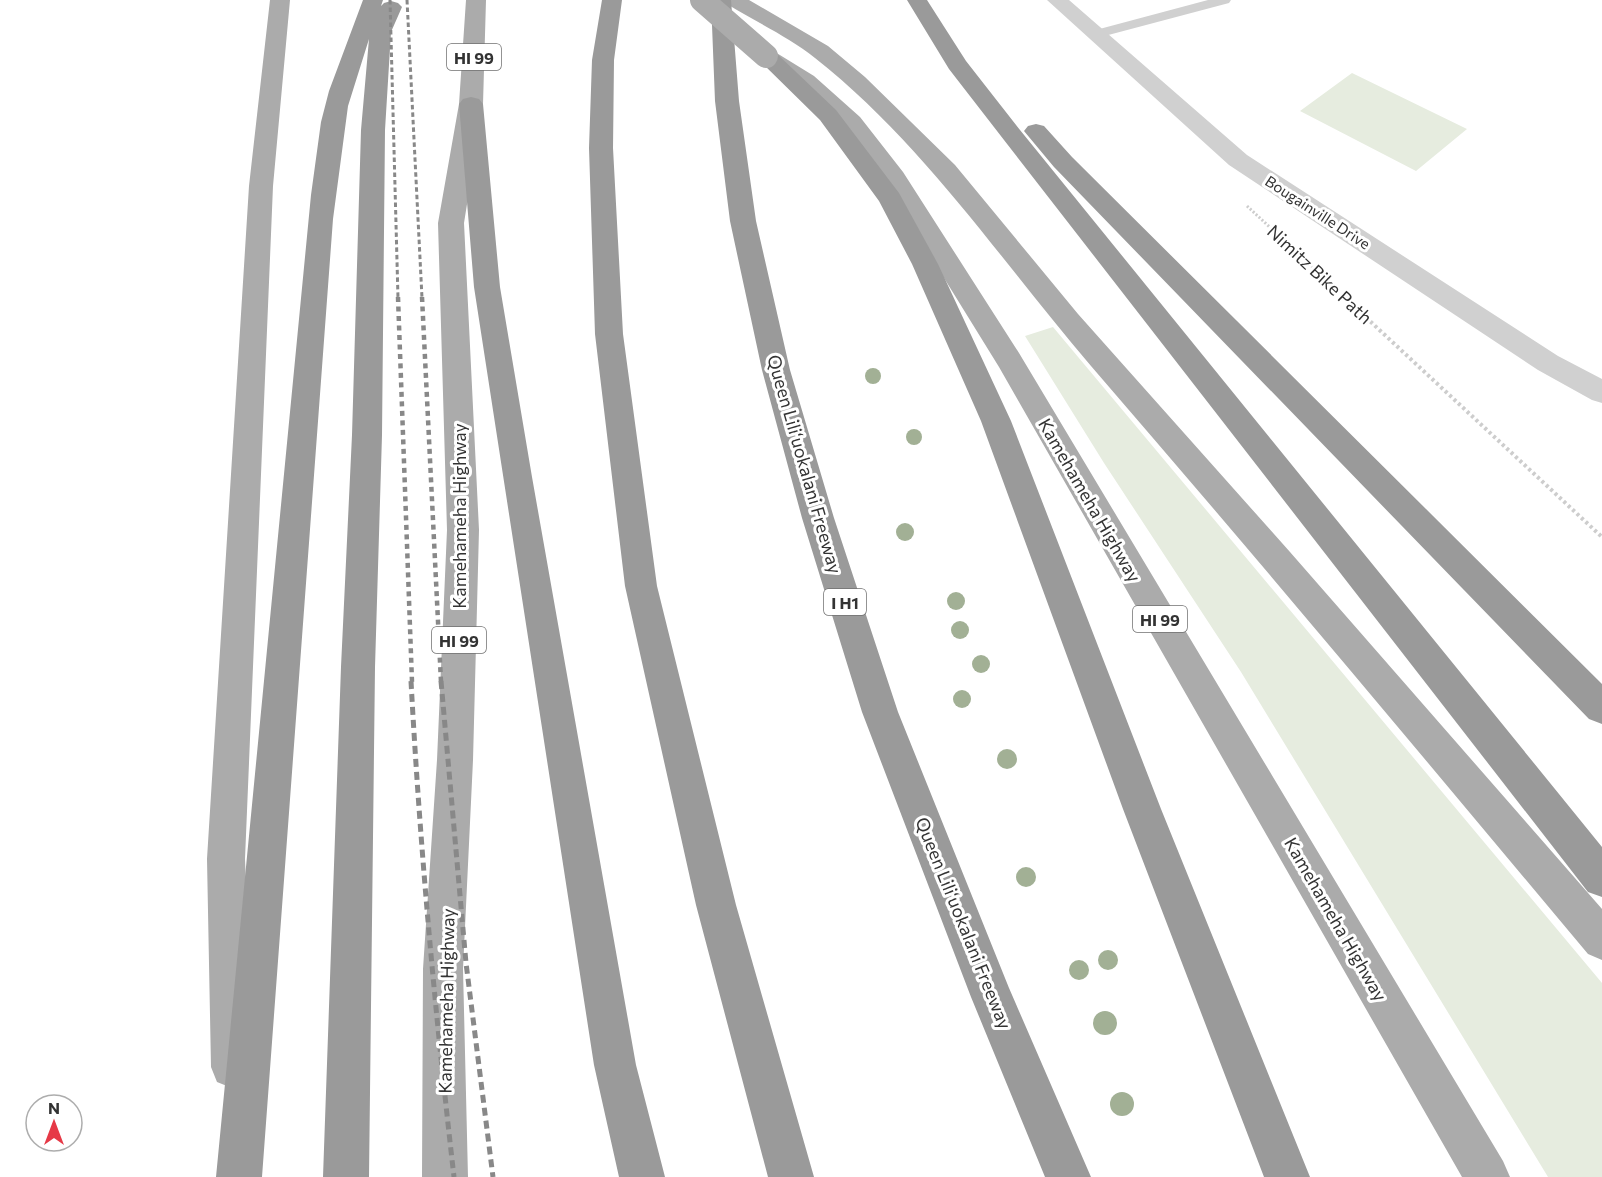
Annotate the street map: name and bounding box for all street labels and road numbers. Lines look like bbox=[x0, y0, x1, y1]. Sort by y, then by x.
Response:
road number: HI 99 bbox=[447, 44, 501, 70]
street label: Bougainville Drive bbox=[1262, 171, 1374, 253]
street label: Nimitz Bike Path bbox=[1263, 220, 1377, 328]
street label: Queen Liliʻuokalani Freeway bbox=[763, 352, 847, 576]
street label: Kamehameha Highway bbox=[1034, 414, 1146, 586]
street label: Kamehameha Highway bbox=[448, 423, 470, 609]
road number: I H1 bbox=[824, 589, 866, 615]
road number: HI 99 bbox=[1133, 606, 1187, 632]
road number: HI 99 bbox=[432, 627, 486, 653]
street label: Queen Liliʻuokalani Freeway bbox=[911, 814, 1017, 1032]
street label: Kamehameha Highway bbox=[1280, 833, 1392, 1005]
street label: Kamehameha Highway bbox=[433, 908, 459, 1094]

